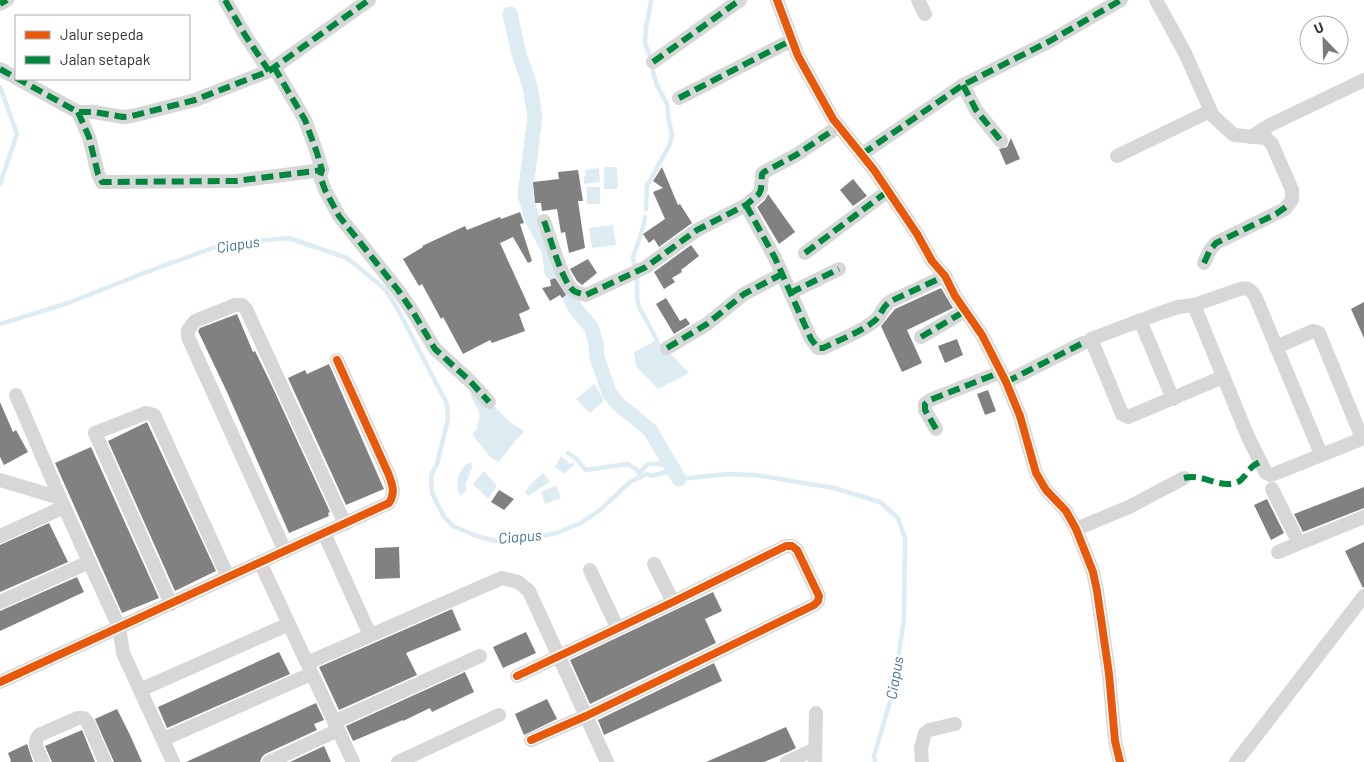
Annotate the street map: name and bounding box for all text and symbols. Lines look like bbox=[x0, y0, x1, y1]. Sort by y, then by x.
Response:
legend bbox=[15, 15, 190, 80]
north arrow bbox=[1299, 15, 1349, 65]
text: U bbox=[1311, 18, 1326, 37]
text: Jalur sepeda bbox=[60, 25, 144, 43]
text: Jalan setapak bbox=[60, 50, 151, 68]
water label: Ciapus bbox=[215, 232, 261, 256]
water label: Ciapus bbox=[498, 525, 542, 547]
water label: Ciapus bbox=[881, 655, 907, 701]

